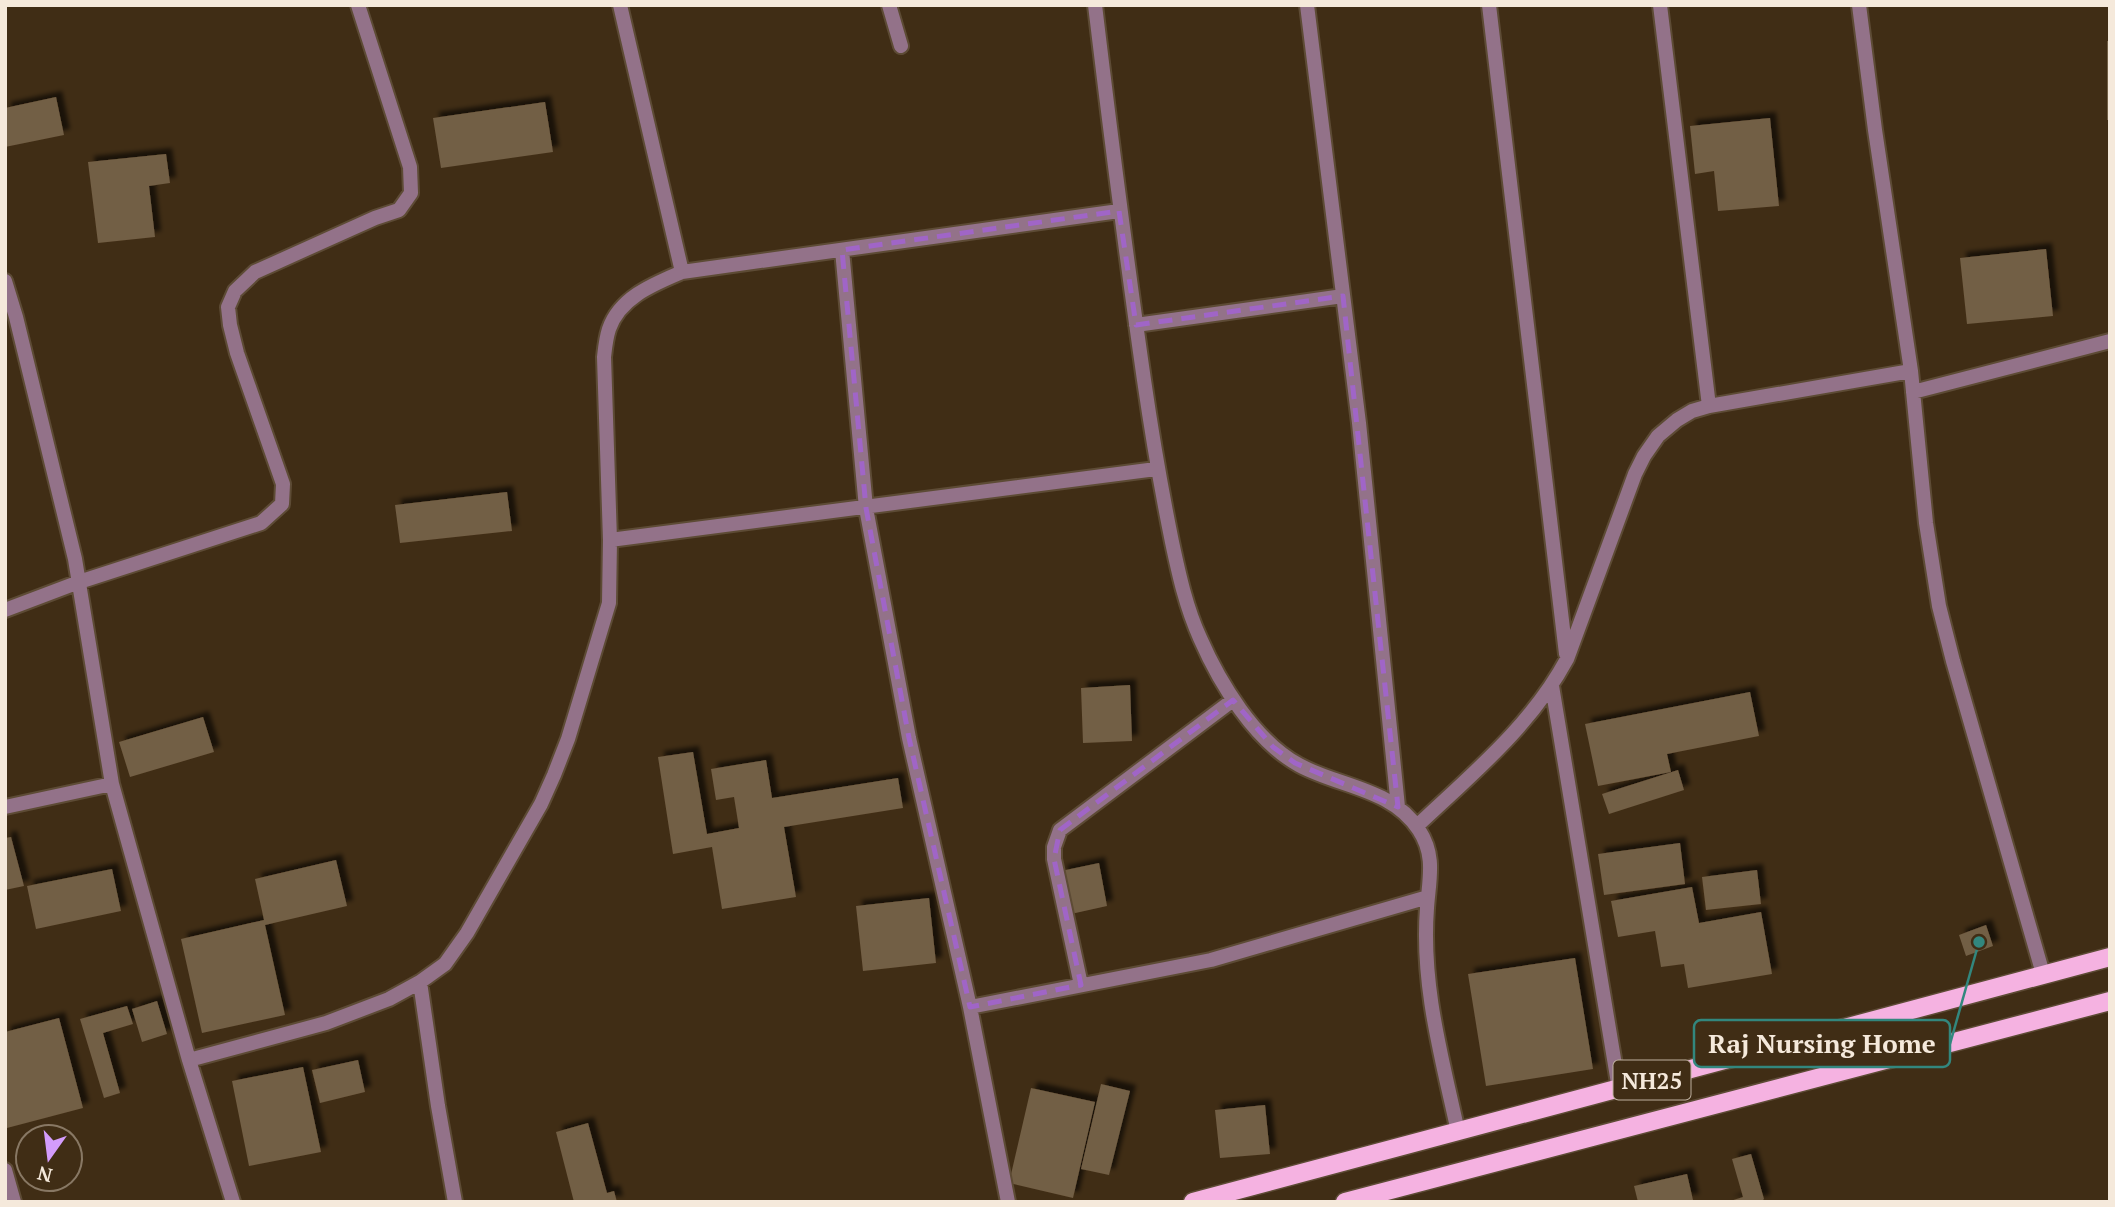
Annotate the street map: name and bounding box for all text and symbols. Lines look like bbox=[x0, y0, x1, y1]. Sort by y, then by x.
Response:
callout: Raj Nursing Home bbox=[1694, 1020, 1950, 1067]
text: Raj Nursing Home bbox=[1708, 1026, 1936, 1060]
road number: NH25 bbox=[1614, 1060, 1690, 1100]
north arrow bbox=[14, 1123, 84, 1193]
text: N bbox=[34, 1161, 55, 1189]

